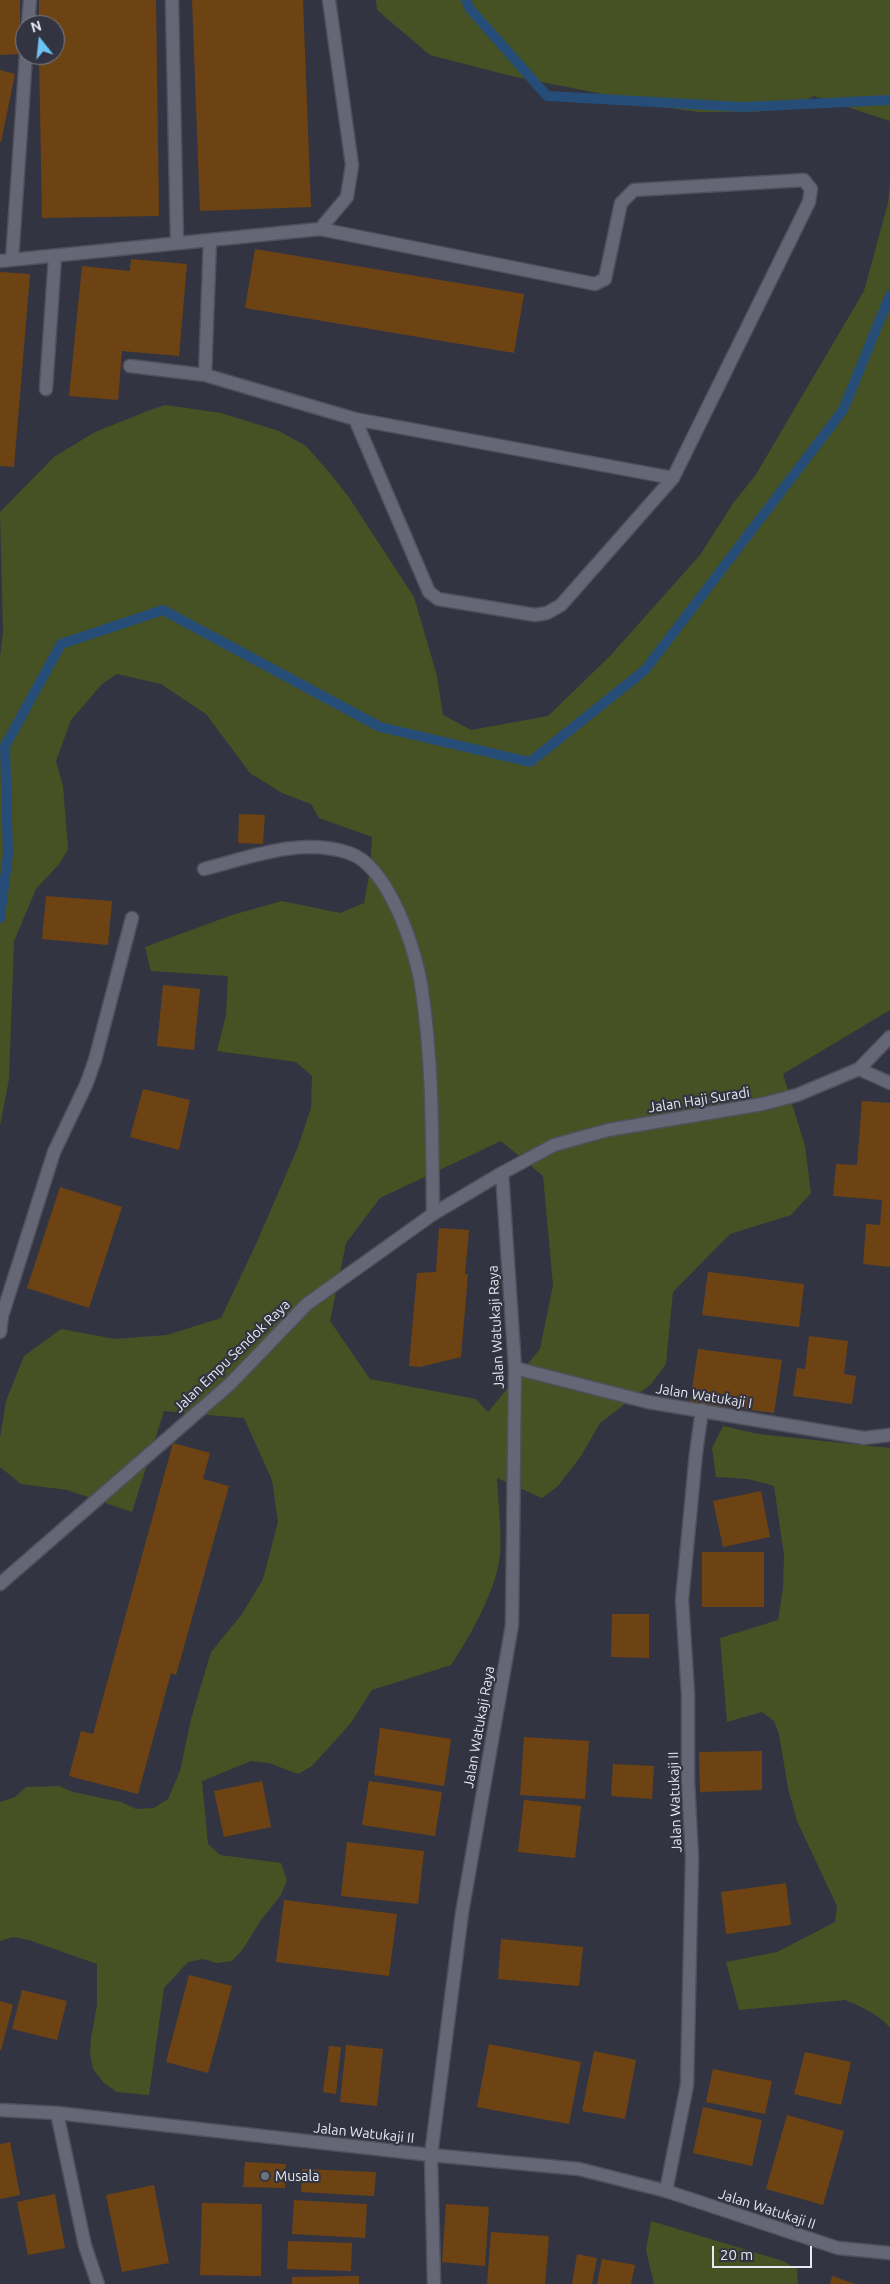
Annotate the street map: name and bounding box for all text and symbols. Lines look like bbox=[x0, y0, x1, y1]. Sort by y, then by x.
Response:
north arrow bbox=[15, 15, 65, 65]
text: N bbox=[29, 17, 43, 36]
street label: Jalan Haji Suradi bbox=[647, 1084, 751, 1116]
street label: Jalan Watukaji Raya bbox=[484, 1265, 508, 1389]
street label: Jalan Empu Sendok Raya bbox=[170, 1296, 294, 1416]
street label: Jalan Watukaji I bbox=[655, 1380, 753, 1412]
street label: Jalan Watukaji Raya bbox=[460, 1665, 498, 1789]
street label: Jalan Watukaji II bbox=[665, 1751, 685, 1853]
street label: Jalan Watukaji II bbox=[313, 2119, 415, 2147]
place label: Musala bbox=[275, 2168, 319, 2184]
marker: Musala bbox=[259, 2170, 271, 2182]
street label: Jalan Watukaji II bbox=[716, 2185, 818, 2233]
scale bar bbox=[715, 2236, 815, 2268]
text: 20 m bbox=[720, 2246, 753, 2263]

